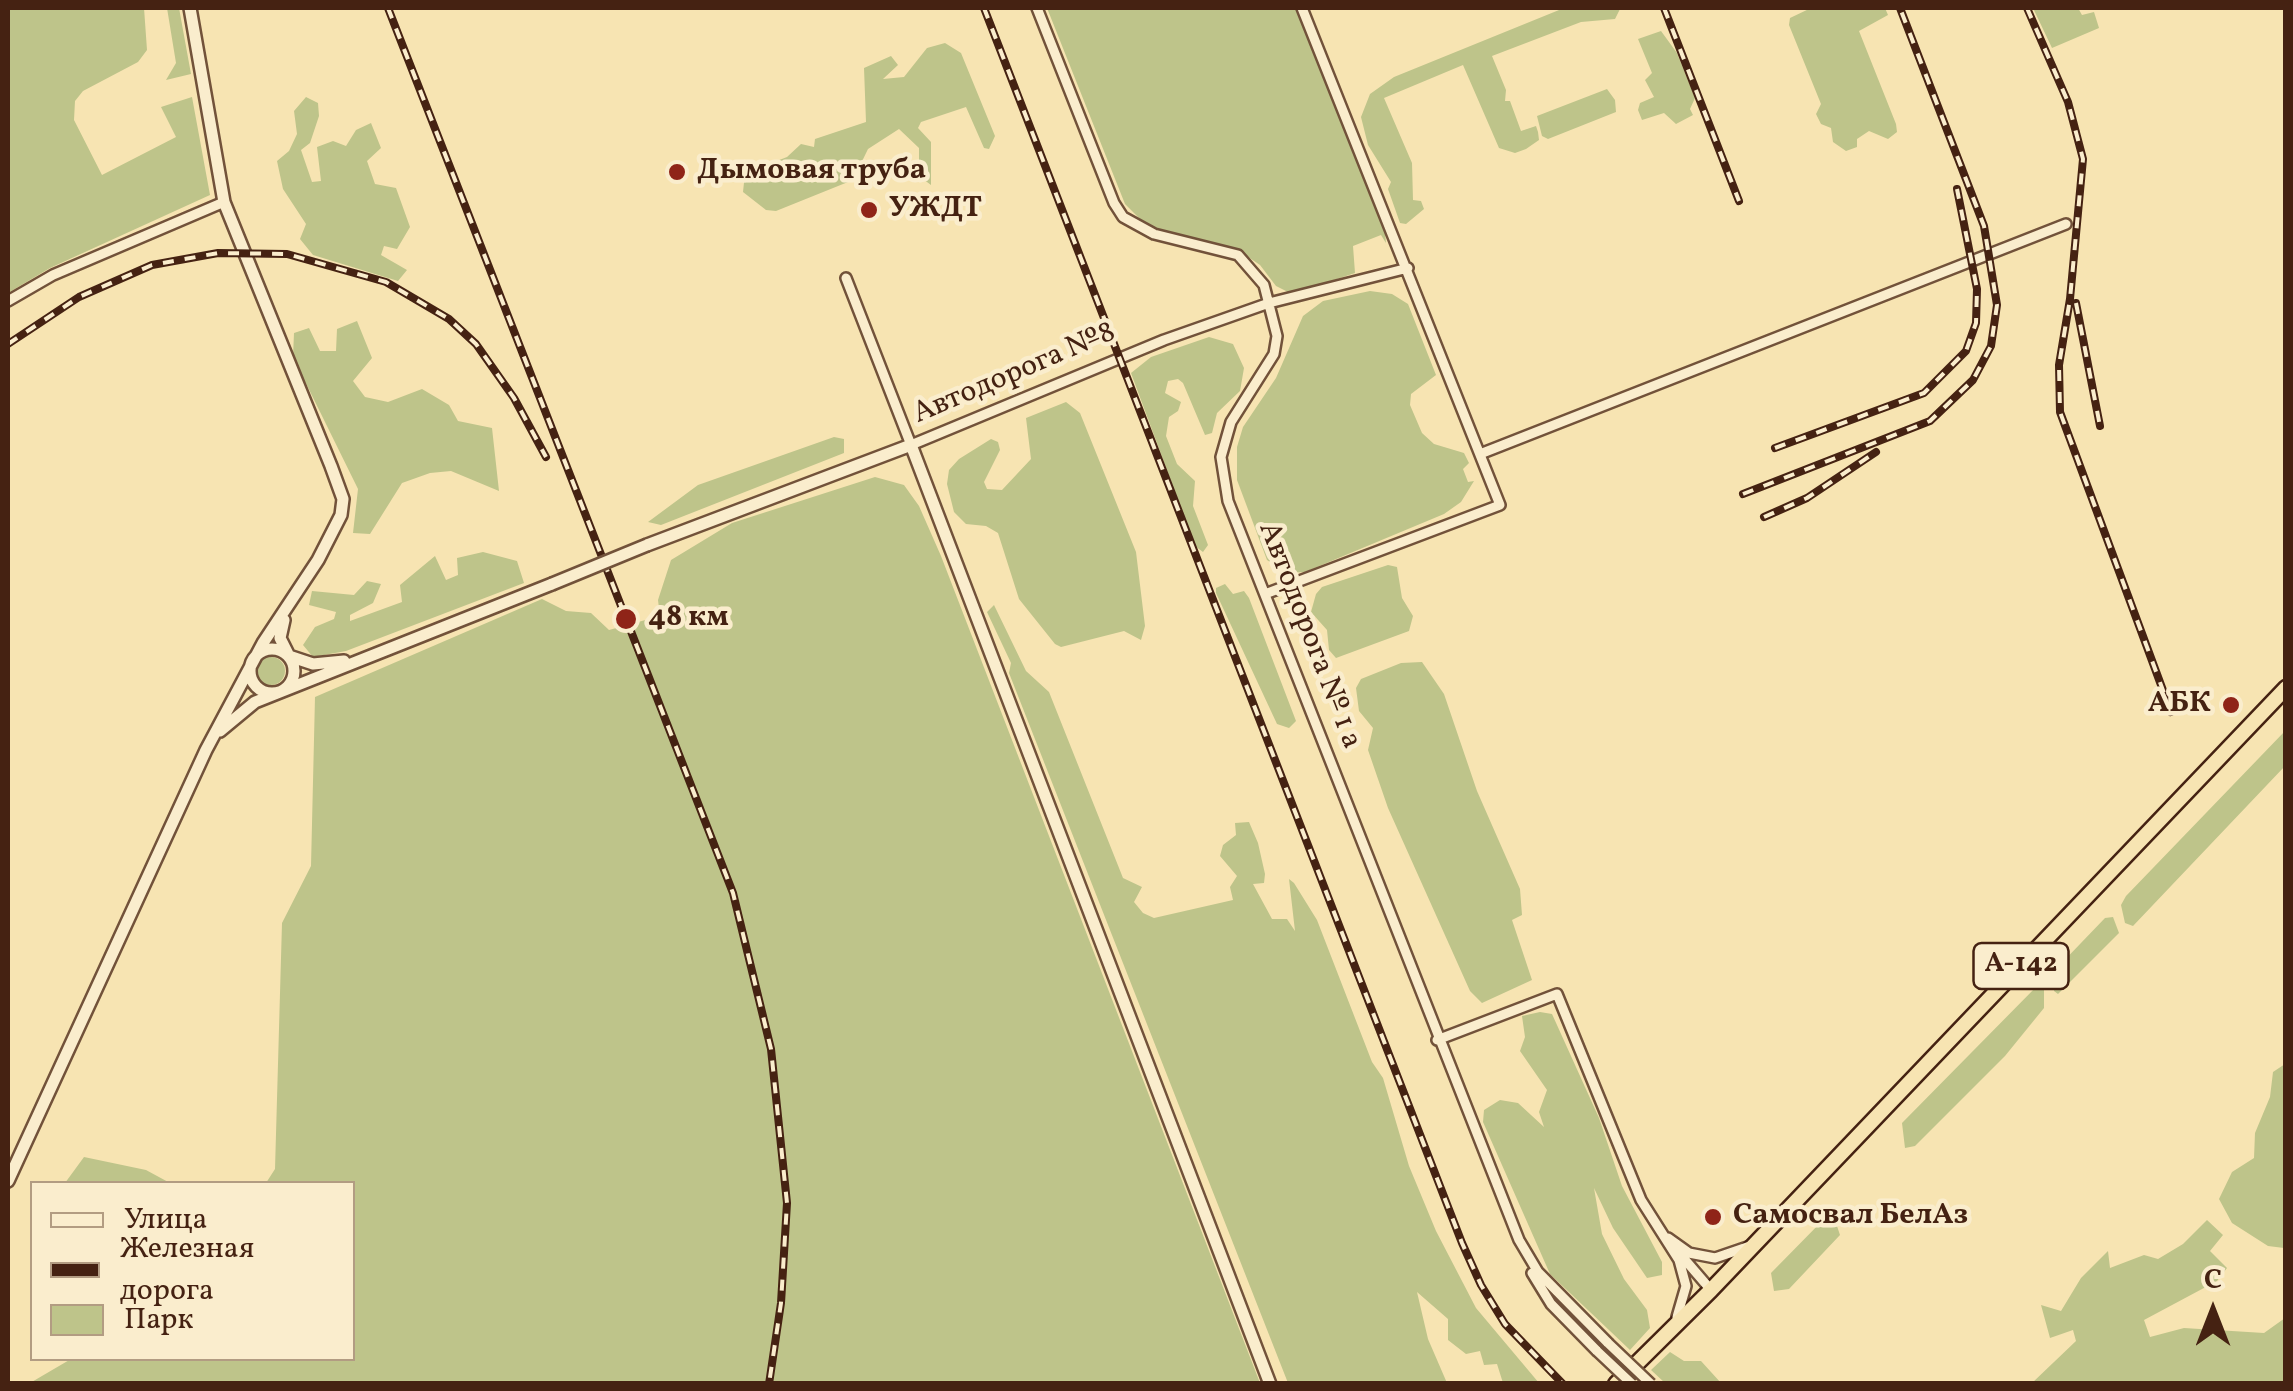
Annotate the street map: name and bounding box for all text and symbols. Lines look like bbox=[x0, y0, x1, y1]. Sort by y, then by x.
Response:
place label: Дымовая труба bbox=[697, 154, 926, 190]
marker: Дымовая труба bbox=[666, 161, 688, 183]
place label: УЖДТ bbox=[889, 192, 982, 228]
marker: УЖДТ bbox=[858, 199, 880, 221]
street label: Автодорога №8 bbox=[908, 316, 1122, 434]
street label: Автодорога № 1 а bbox=[1248, 518, 1368, 754]
place label: 48 км bbox=[648, 601, 729, 637]
marker: 48 км bbox=[613, 606, 639, 632]
place label: АБК bbox=[2148, 687, 2211, 723]
marker: АБК bbox=[2220, 694, 2242, 716]
road number: А-142 bbox=[1974, 943, 2068, 989]
legend bbox=[30, 1181, 355, 1361]
text: Улица bbox=[124, 1199, 207, 1241]
place label: Самосвал БелАз bbox=[1733, 1199, 1968, 1235]
marker: Самосвал БелАз bbox=[1702, 1206, 1724, 1228]
text: Железная дорога bbox=[120, 1228, 254, 1312]
north arrow bbox=[2163, 1261, 2263, 1361]
text: С bbox=[2204, 1261, 2222, 1300]
text: Парк bbox=[124, 1299, 193, 1341]

